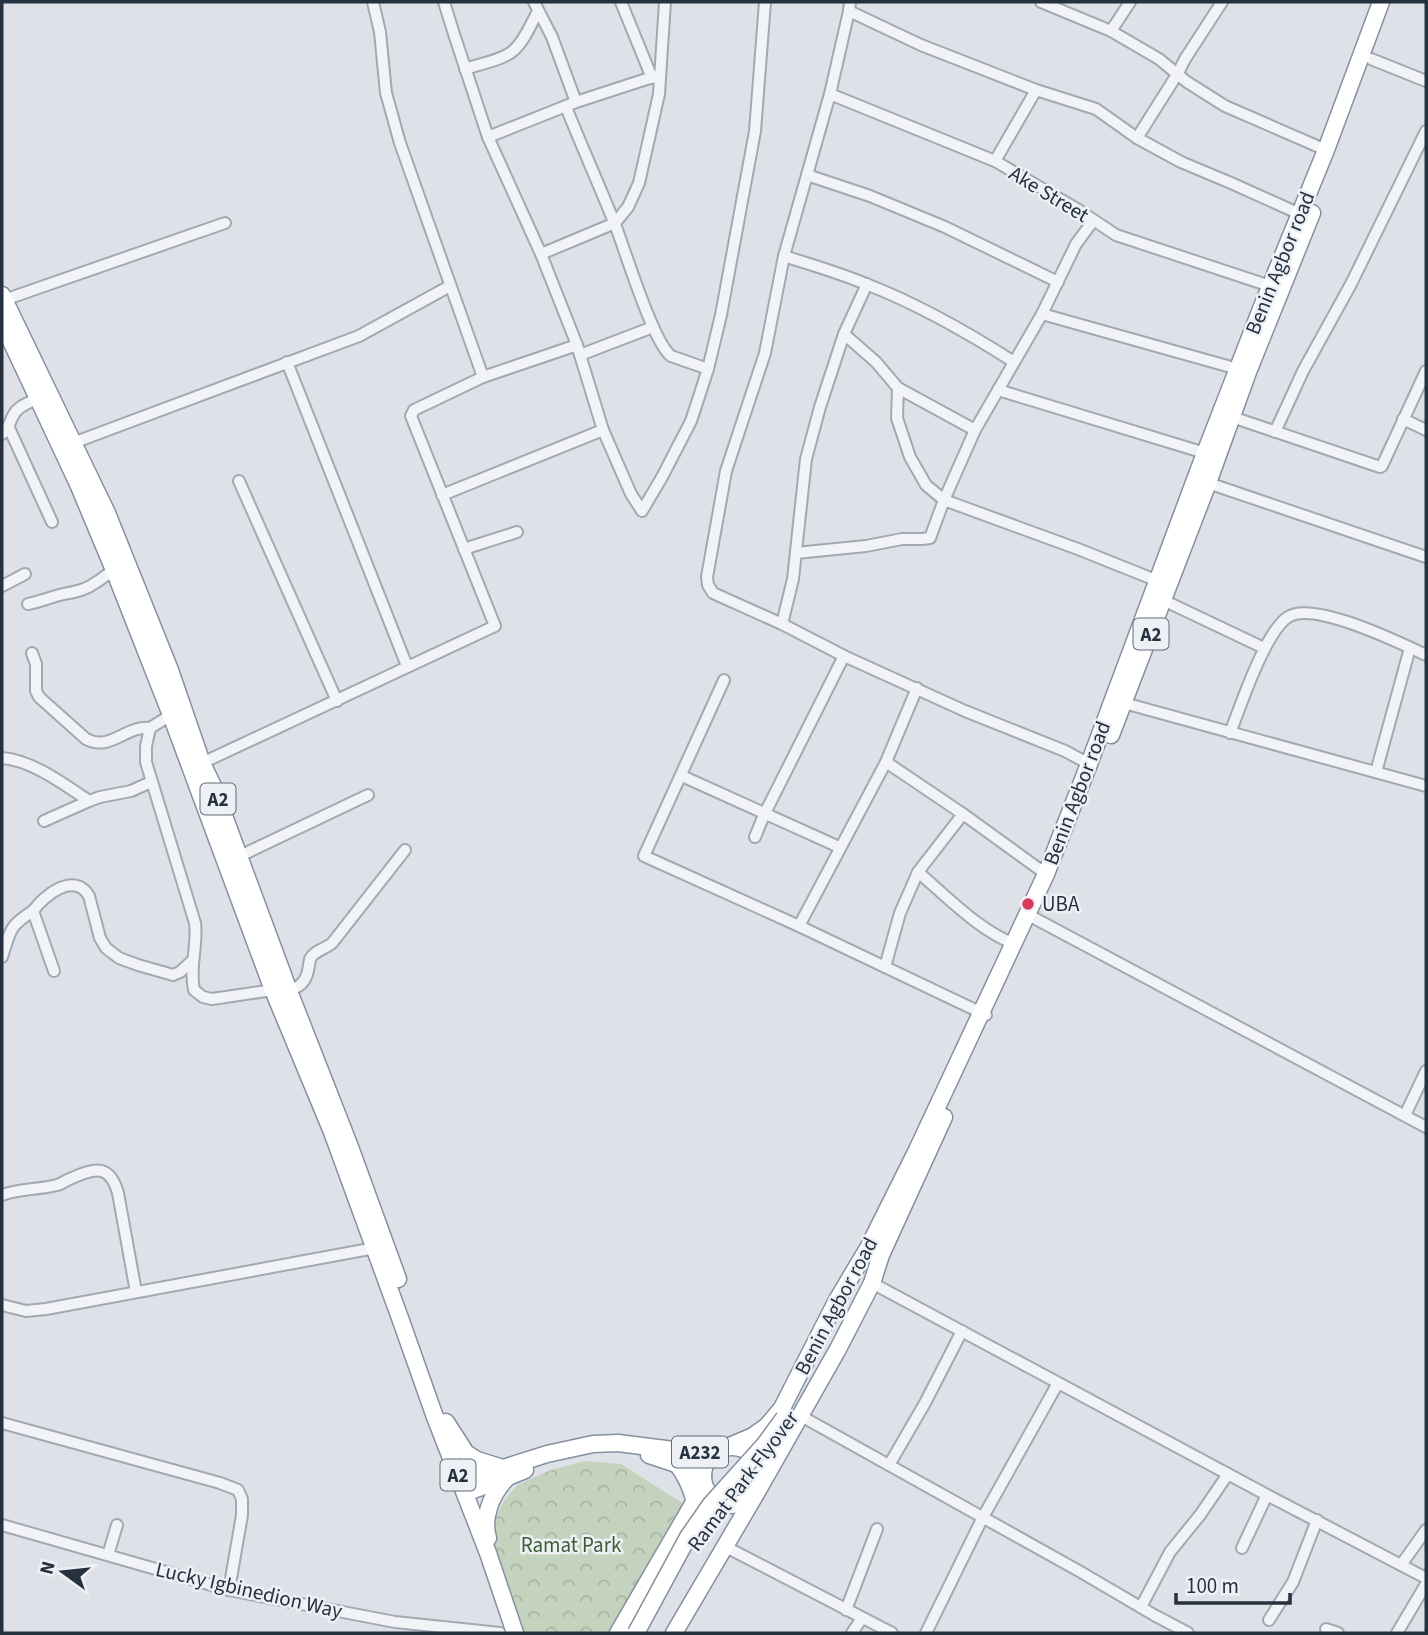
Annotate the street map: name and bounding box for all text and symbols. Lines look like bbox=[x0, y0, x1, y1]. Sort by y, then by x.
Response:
street label: Ake Street bbox=[1003, 158, 1095, 230]
street label: Benin Agbor road bbox=[1238, 187, 1322, 339]
road number: A2 bbox=[1134, 618, 1168, 650]
street label: Benin Agbor road bbox=[1036, 717, 1118, 869]
road number: A2 bbox=[200, 784, 235, 814]
place label: UBA bbox=[1042, 889, 1080, 919]
marker: UBA bbox=[1020, 896, 1036, 912]
street label: Benin Agbor road bbox=[787, 1232, 885, 1380]
street label: Ramat Park Flyover bbox=[680, 1404, 806, 1558]
road number: A232 bbox=[672, 1436, 728, 1468]
road number: A2 bbox=[440, 1460, 476, 1490]
park label: Ramat Park bbox=[521, 1530, 622, 1560]
north arrow bbox=[28, 1537, 98, 1607]
street label: Lucky Igbinedion Way bbox=[153, 1554, 345, 1626]
text: N bbox=[33, 1558, 63, 1578]
scale bar bbox=[1176, 1562, 1290, 1606]
text: 100 m bbox=[1186, 1571, 1239, 1601]

